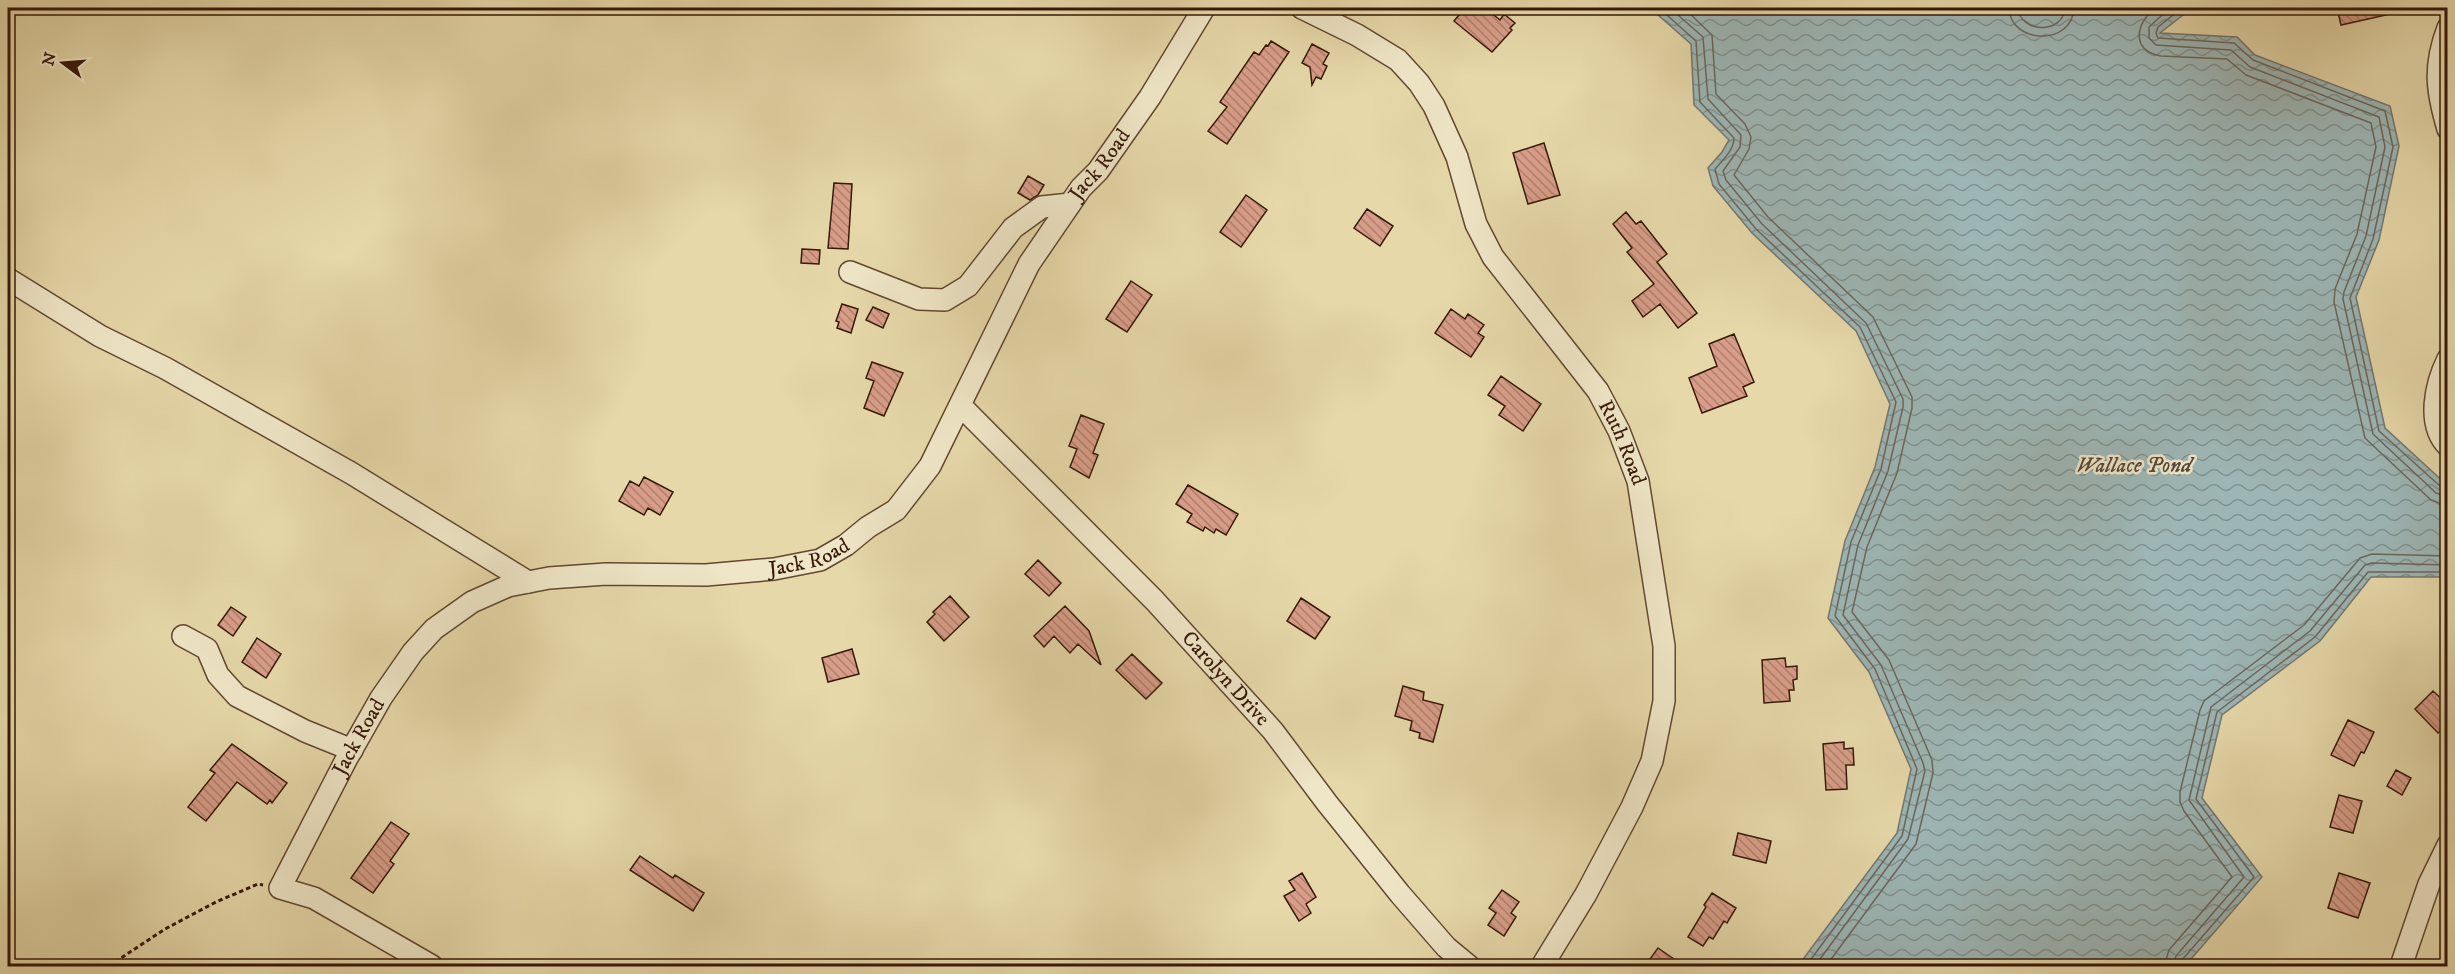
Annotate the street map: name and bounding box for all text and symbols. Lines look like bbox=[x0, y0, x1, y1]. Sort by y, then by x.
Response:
north arrow bbox=[33, 33, 93, 93]
text: N bbox=[38, 50, 61, 68]
street label: Jack Road bbox=[1062, 124, 1137, 207]
street label: Ruth Road bbox=[1592, 396, 1652, 489]
water label: Wallace Pond bbox=[2076, 452, 2195, 479]
street label: Jack Road bbox=[765, 532, 855, 583]
street label: Carolyn Drive bbox=[1176, 626, 1275, 732]
street label: Jack Road bbox=[326, 693, 391, 782]

